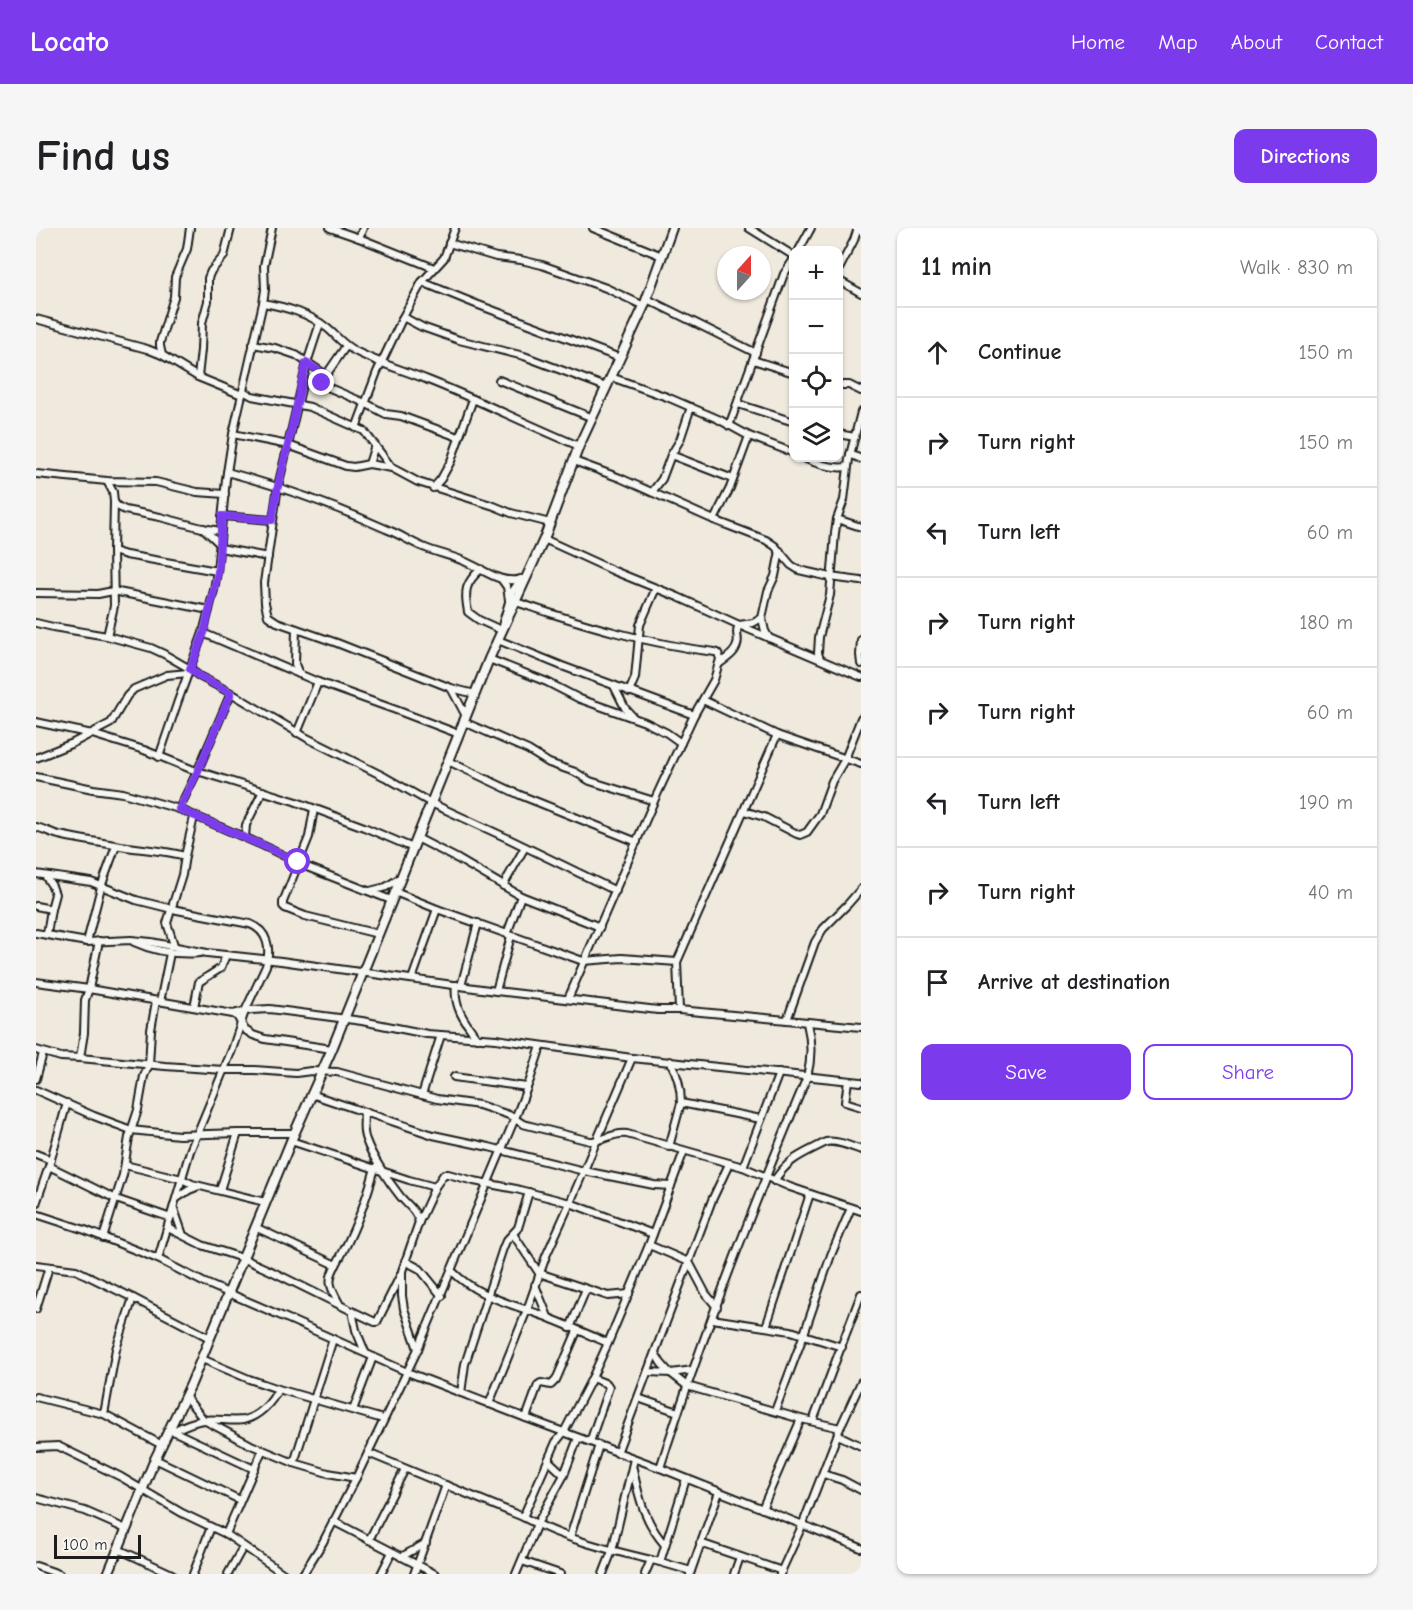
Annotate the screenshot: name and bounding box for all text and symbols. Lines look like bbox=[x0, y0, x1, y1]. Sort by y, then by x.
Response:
text: Locato bbox=[30, 26, 109, 58]
text: Home bbox=[1071, 30, 1125, 54]
text: Map bbox=[1158, 30, 1198, 54]
text: About bbox=[1231, 30, 1282, 54]
text: Contact bbox=[1315, 30, 1383, 54]
button: Directions bbox=[1234, 129, 1377, 183]
text: Find us bbox=[36, 132, 170, 181]
north arrow bbox=[717, 246, 771, 300]
map controls bbox=[789, 246, 843, 462]
button: + bbox=[789, 246, 843, 300]
text: 11 min bbox=[921, 252, 992, 282]
text: Walk · 830 m bbox=[1240, 256, 1353, 279]
button: − bbox=[789, 300, 843, 354]
icon: ahead bbox=[921, 336, 954, 369]
text: Continue bbox=[978, 339, 1061, 365]
text: 150 m bbox=[1299, 341, 1353, 364]
button: locate bbox=[789, 354, 843, 408]
route end bbox=[308, 369, 334, 395]
button: layers bbox=[789, 408, 843, 462]
icon: right bbox=[921, 426, 954, 459]
text: Turn right bbox=[978, 429, 1075, 455]
text: 150 m bbox=[1299, 431, 1353, 454]
icon: left bbox=[921, 516, 954, 549]
text: Turn left bbox=[978, 519, 1060, 545]
text: 60 m bbox=[1307, 521, 1353, 544]
icon: right bbox=[921, 606, 954, 639]
text: Turn right bbox=[978, 609, 1075, 635]
text: 180 m bbox=[1299, 611, 1353, 634]
icon: right bbox=[921, 696, 954, 729]
text: Turn right bbox=[978, 699, 1075, 725]
text: 60 m bbox=[1307, 701, 1353, 724]
icon: left bbox=[921, 786, 954, 819]
text: Turn left bbox=[978, 789, 1060, 815]
text: 190 m bbox=[1299, 791, 1353, 814]
route start bbox=[284, 848, 310, 874]
icon: right bbox=[921, 876, 954, 909]
text: Turn right bbox=[978, 879, 1075, 905]
text: 40 m bbox=[1308, 881, 1353, 904]
icon: arrive bbox=[921, 966, 954, 999]
text: Arrive at destination bbox=[978, 969, 1170, 995]
button: Save bbox=[921, 1044, 1131, 1100]
button: Share bbox=[1143, 1044, 1353, 1100]
scale bar bbox=[54, 1532, 141, 1560]
text: 100 m bbox=[63, 1536, 107, 1554]

